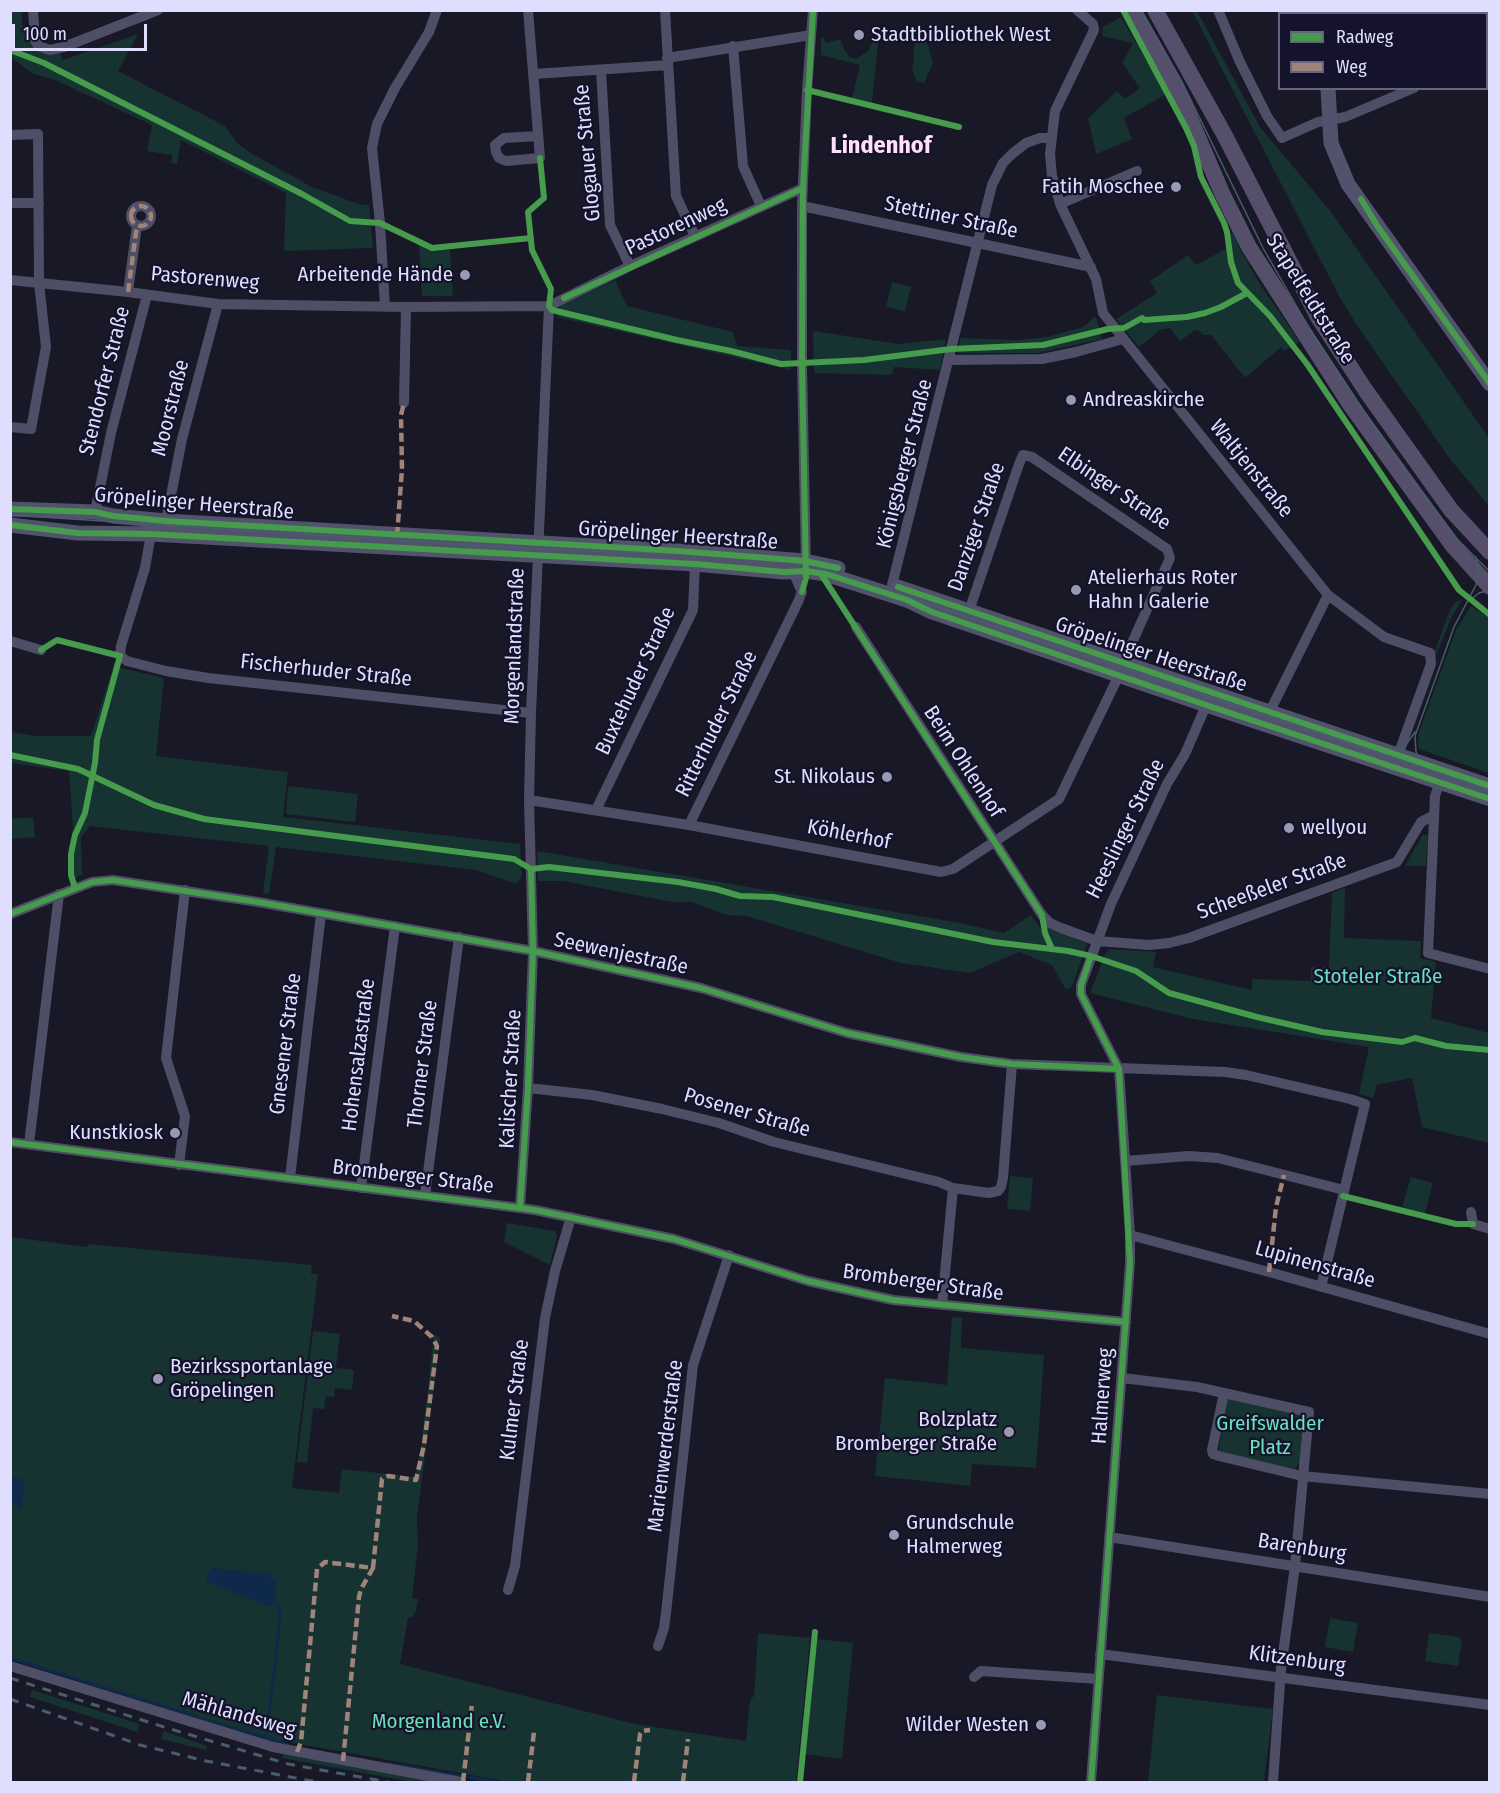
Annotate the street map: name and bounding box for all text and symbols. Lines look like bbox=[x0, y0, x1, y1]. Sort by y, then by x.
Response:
scale bar bbox=[15, 12, 150, 50]
legend bbox=[1278, 12, 1488, 90]
place label: Stadtbibliothek West bbox=[871, 22, 1051, 48]
text: 100 m bbox=[23, 23, 67, 45]
text: Radweg bbox=[1336, 26, 1393, 48]
marker: Stadtbibliothek West bbox=[852, 28, 866, 42]
text: Weg bbox=[1336, 56, 1367, 78]
street label: Glogauer Straße bbox=[569, 83, 607, 223]
district label: Lindenhof bbox=[830, 132, 932, 160]
place label: Fatih Moschee bbox=[1042, 174, 1164, 200]
marker: Fatih Moschee bbox=[1169, 180, 1183, 194]
street label: Stettiner Straße bbox=[882, 192, 1020, 244]
street label: Pastorenweg bbox=[621, 193, 731, 261]
street label: Stapelfeldtstraße bbox=[1260, 229, 1360, 369]
street label: Pastorenweg bbox=[150, 262, 260, 296]
place label: Arbeitende Hände bbox=[298, 262, 453, 288]
marker: Arbeitende Hände bbox=[458, 268, 472, 282]
street label: Stendorfer Straße bbox=[74, 304, 136, 458]
street label: Moorstraße bbox=[147, 357, 195, 459]
street label: Königsberger Straße bbox=[872, 377, 938, 551]
place label: Andreaskirche bbox=[1083, 387, 1205, 413]
marker: Andreaskirche bbox=[1064, 393, 1078, 407]
street label: Waltjenstraße bbox=[1204, 415, 1298, 523]
street label: Elbinger Straße bbox=[1053, 442, 1175, 536]
street label: Danziger Straße bbox=[943, 459, 1011, 595]
street label: Gröpelinger Heerstraße bbox=[93, 483, 295, 525]
street label: Gröpelinger Heerstraße bbox=[577, 516, 779, 556]
place label: Atelierhaus Roter Hahn I Galerie bbox=[1088, 565, 1237, 615]
street label: Morgenlandstraße bbox=[500, 567, 530, 725]
marker: Atelierhaus Roter Hahn I Galerie bbox=[1069, 583, 1083, 597]
street label: Buxtehuder Straße bbox=[591, 603, 681, 759]
street label: Gröpelinger Heerstraße bbox=[1052, 612, 1250, 698]
street label: Ritterhuder Straße bbox=[671, 647, 763, 801]
street label: Fischerhuder Straße bbox=[239, 649, 413, 693]
street label: Beim Ohlenhof bbox=[918, 701, 1008, 823]
street label: Heeslinger Straße bbox=[1081, 755, 1171, 903]
place label: St. Nikolaus bbox=[774, 764, 875, 790]
marker: St. Nikolaus bbox=[880, 770, 894, 784]
street label: Köhlerhof bbox=[805, 815, 893, 855]
place label: wellyou bbox=[1301, 815, 1367, 841]
marker: wellyou bbox=[1282, 821, 1296, 835]
street label: Scheeßeler Straße bbox=[1194, 848, 1350, 926]
street label: Seewenjestraße bbox=[552, 927, 690, 981]
park label: Stoteler Straße bbox=[1314, 964, 1442, 990]
street label: Gnesener Straße bbox=[265, 972, 307, 1116]
street label: Hohensalzastraße bbox=[337, 977, 381, 1133]
street label: Thorner Straße bbox=[403, 999, 443, 1129]
street label: Kalischer Straße bbox=[495, 1009, 527, 1149]
street label: Posener Straße bbox=[681, 1083, 813, 1143]
place label: Kunstkiosk bbox=[69, 1120, 163, 1146]
marker: Kunstkiosk bbox=[168, 1126, 182, 1140]
street label: Bromberger Straße bbox=[331, 1155, 495, 1199]
street label: Lupinenstraße bbox=[1252, 1236, 1378, 1294]
street label: Bromberger Straße bbox=[841, 1259, 1005, 1307]
street label: Kulmer Straße bbox=[495, 1338, 535, 1462]
street label: Halmerweg bbox=[1087, 1347, 1119, 1445]
place label: Bezirkssportanlage Gröpelingen bbox=[170, 1354, 333, 1404]
street label: Marienwerderstraße bbox=[643, 1358, 689, 1534]
marker: Bezirkssportanlage Gröpelingen bbox=[151, 1372, 165, 1386]
place label: Bolzplatz Bromberger Straße bbox=[835, 1407, 997, 1457]
park label: Greifswalder Platz bbox=[1216, 1411, 1324, 1461]
marker: Bolzplatz Bromberger Straße bbox=[1002, 1425, 1016, 1439]
place label: Grundschule Halmerweg bbox=[906, 1510, 1014, 1560]
marker: Grundschule Halmerweg bbox=[887, 1528, 901, 1542]
street label: Barenburg bbox=[1256, 1529, 1348, 1567]
street label: Klitzenburg bbox=[1247, 1641, 1347, 1679]
street label: Mählandsweg bbox=[179, 1687, 299, 1743]
park label: Morgenland e.V. bbox=[372, 1709, 506, 1735]
place label: Wilder Westen bbox=[906, 1712, 1029, 1738]
marker: Wilder Westen bbox=[1034, 1718, 1048, 1732]

